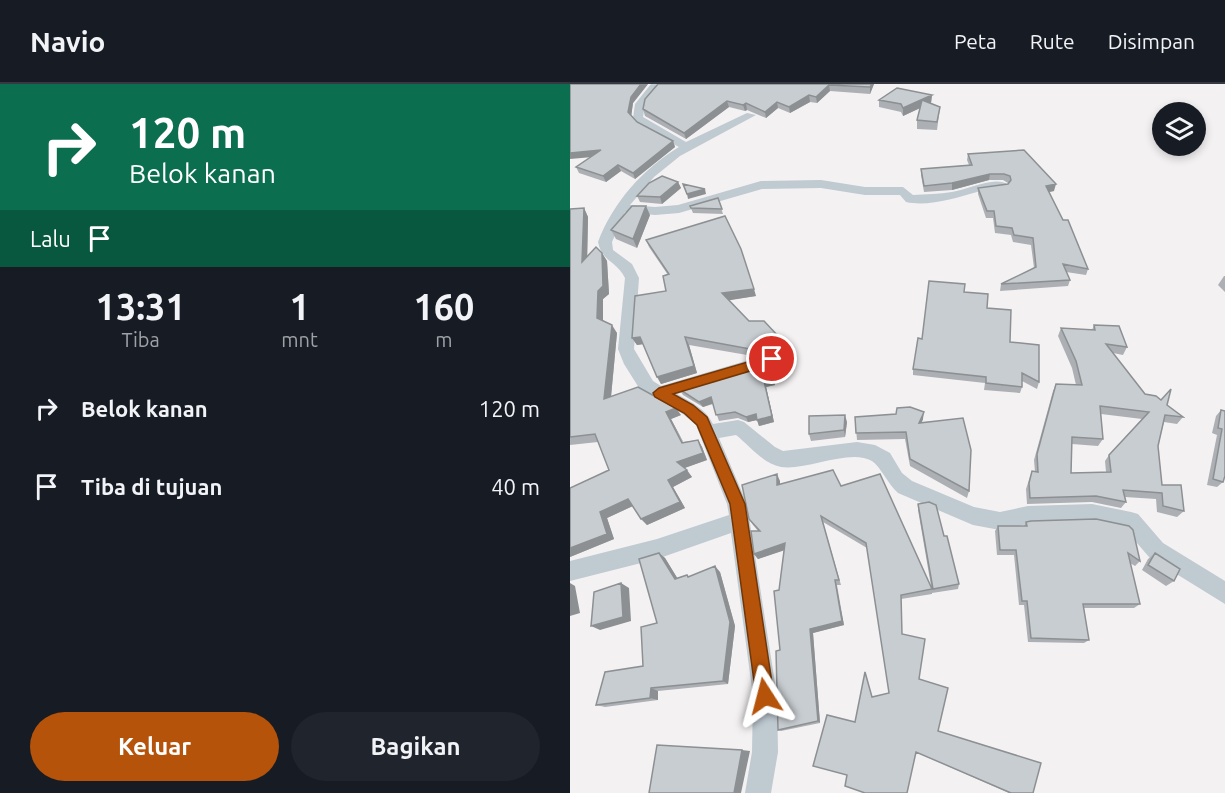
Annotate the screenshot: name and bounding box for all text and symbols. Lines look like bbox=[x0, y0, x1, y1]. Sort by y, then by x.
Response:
text: Navio bbox=[30, 26, 105, 57]
text: Peta bbox=[954, 29, 997, 53]
text: Rute bbox=[1030, 29, 1075, 53]
text: Disimpan bbox=[1108, 29, 1195, 53]
map controls bbox=[1152, 102, 1206, 156]
button: layers bbox=[1152, 102, 1206, 156]
icon: right bbox=[30, 108, 108, 186]
text: 120 m bbox=[129, 109, 246, 156]
text: Belok kanan bbox=[129, 158, 276, 188]
icon: arrive bbox=[83, 222, 116, 255]
text: Lalu bbox=[30, 226, 71, 251]
text: 13:31 bbox=[96, 286, 186, 327]
text: 1 bbox=[289, 286, 310, 327]
text: 160 bbox=[413, 286, 474, 327]
text: Tiba bbox=[121, 328, 160, 351]
text: mnt bbox=[281, 328, 318, 351]
text: m bbox=[435, 328, 453, 351]
pin bbox=[746, 333, 797, 384]
icon: arrive bbox=[755, 342, 788, 375]
icon: right bbox=[30, 392, 63, 425]
text: Belok kanan bbox=[81, 396, 208, 421]
text: 120 m bbox=[479, 396, 540, 421]
icon: arrive bbox=[30, 470, 63, 503]
text: Tiba di tujuan bbox=[81, 474, 222, 499]
text: 40 m bbox=[491, 474, 540, 499]
position arrow bbox=[733, 664, 797, 728]
button: Keluar bbox=[30, 712, 279, 781]
button: Bagikan bbox=[291, 712, 540, 781]

